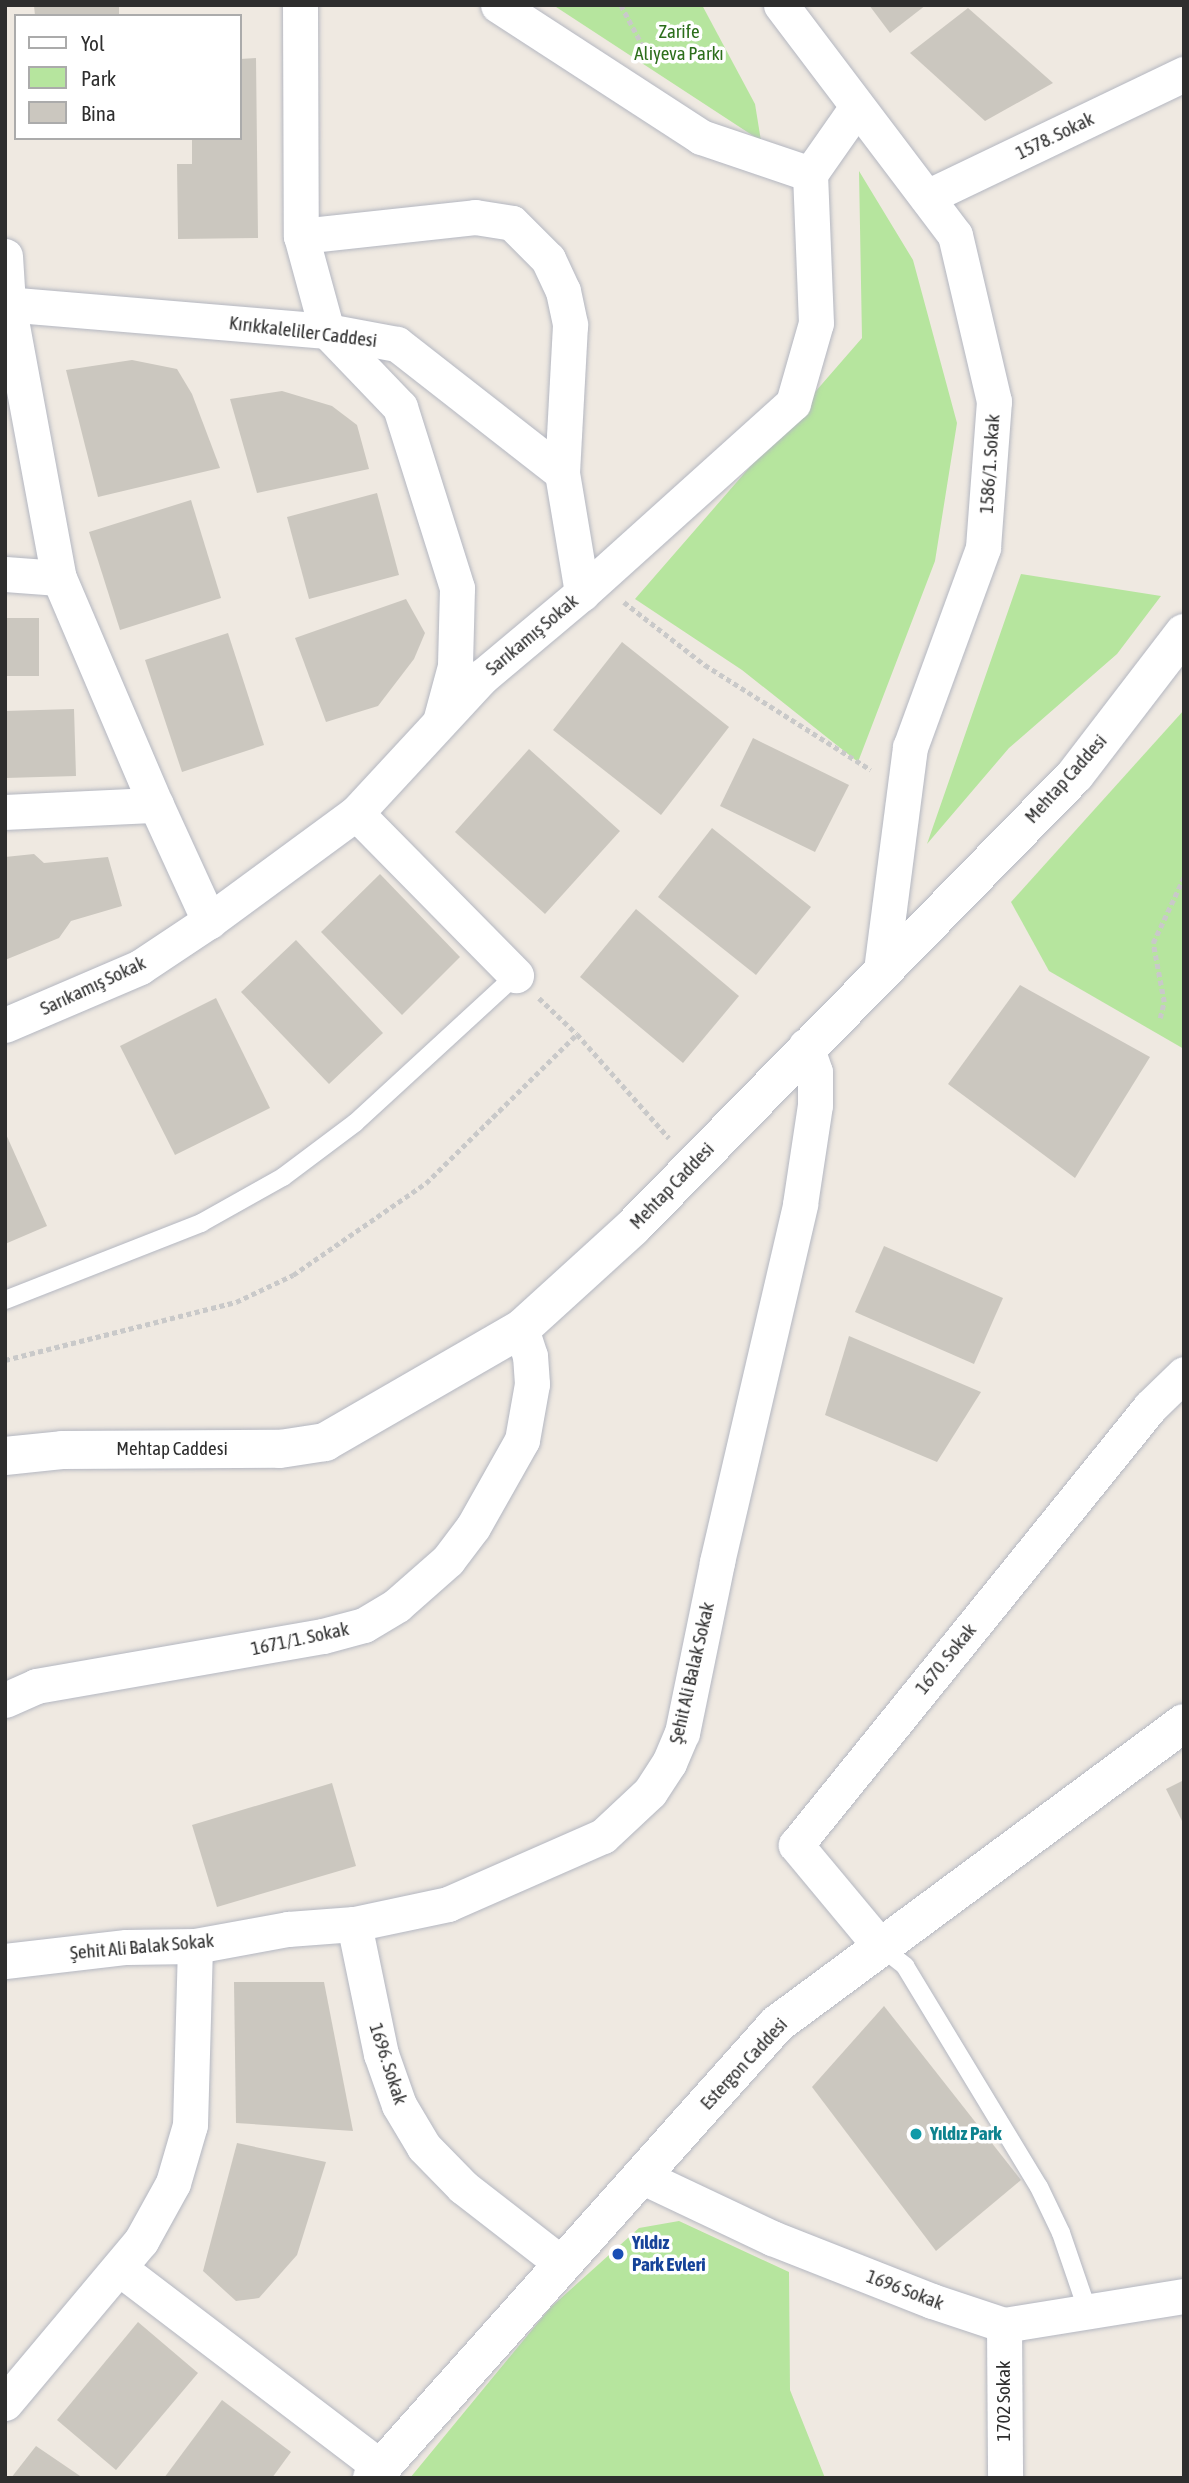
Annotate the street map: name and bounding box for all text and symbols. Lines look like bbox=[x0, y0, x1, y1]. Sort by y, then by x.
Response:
legend bbox=[14, 14, 242, 140]
park label: Zarife Aliyeva Parkı bbox=[634, 21, 724, 65]
text: Yol bbox=[81, 31, 105, 55]
text: Park bbox=[81, 66, 116, 90]
text: Bina bbox=[81, 101, 116, 125]
street label: 1578. Sokak bbox=[1012, 107, 1098, 165]
street label: Kırıkkaleliler Caddesi bbox=[228, 312, 378, 352]
street label: 1586/1. Sokak bbox=[975, 414, 1005, 514]
street label: Sarıkamış Sokak bbox=[481, 590, 583, 680]
street label: Mehtap Caddesi bbox=[1020, 730, 1112, 828]
street label: Sarıkamış Sokak bbox=[37, 952, 149, 1020]
street label: Mehtap Caddesi bbox=[625, 1138, 719, 1234]
street label: Mehtap Caddesi bbox=[116, 1438, 228, 1460]
street label: Şehit Ali Balak Sokak bbox=[665, 1600, 719, 1746]
street label: 1671/1. Sokak bbox=[249, 1618, 351, 1660]
street label: 1670. Sokak bbox=[911, 1619, 981, 1699]
street label: Şehit Ali Balak Sokak bbox=[69, 1929, 215, 1965]
street label: Estergon Caddesi bbox=[696, 2013, 792, 2115]
street label: 1696. Sokak bbox=[364, 2020, 412, 2108]
place label: Yıldız Park bbox=[930, 2123, 1002, 2145]
marker: Yıldız Park bbox=[908, 2126, 924, 2142]
place label: Yıldız Park Evleri bbox=[632, 2232, 706, 2276]
marker: Yıldız Park Evleri bbox=[610, 2246, 626, 2262]
street label: 1696 Sokak bbox=[863, 2265, 947, 2315]
street label: 1702 Sokak bbox=[993, 2361, 1015, 2441]

